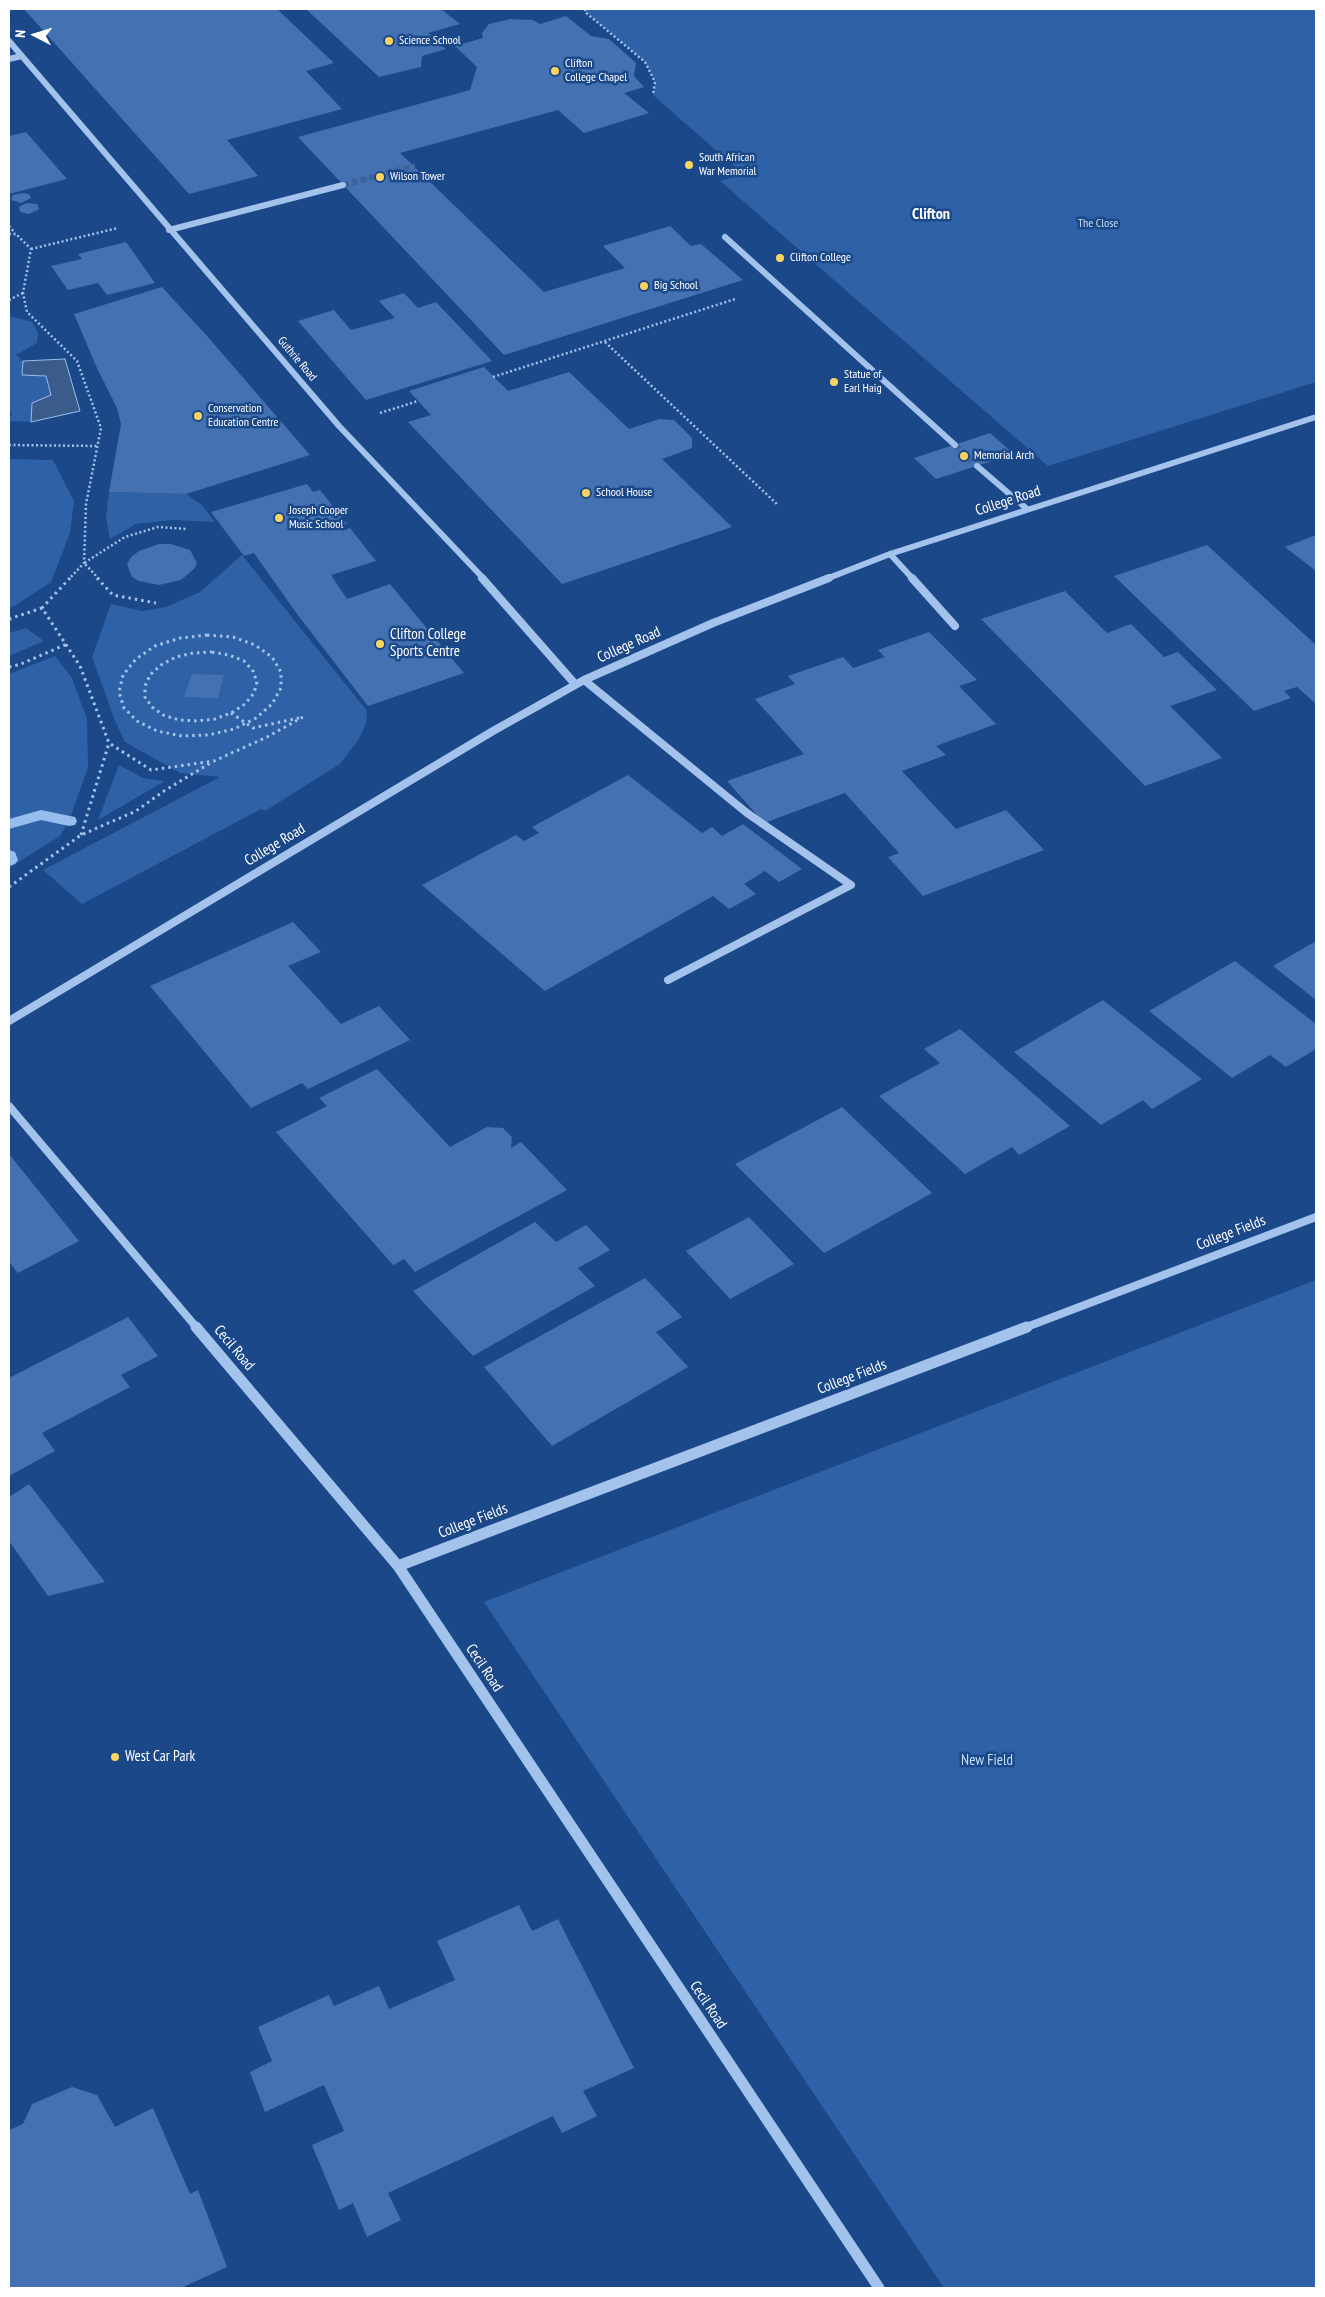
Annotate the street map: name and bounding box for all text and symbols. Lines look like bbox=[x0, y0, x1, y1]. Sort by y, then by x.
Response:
north arrow bbox=[10, 10, 60, 60]
text: N bbox=[11, 29, 29, 38]
place label: Science School bbox=[399, 34, 461, 48]
marker: Science School bbox=[383, 35, 395, 47]
place label: Clifton College Chapel bbox=[565, 57, 627, 85]
marker: Clifton College Chapel bbox=[549, 65, 561, 77]
place label: South African War Memorial bbox=[699, 151, 756, 179]
marker: South African War Memorial bbox=[683, 159, 695, 171]
place label: Wilson Tower bbox=[390, 170, 445, 184]
marker: Wilson Tower bbox=[374, 171, 386, 183]
district label: Clifton bbox=[912, 204, 950, 224]
park label: The Close bbox=[1078, 217, 1118, 231]
place label: Clifton College bbox=[790, 251, 851, 265]
marker: Clifton College bbox=[774, 252, 786, 264]
place label: Big School bbox=[654, 279, 698, 293]
marker: Big School bbox=[638, 280, 650, 292]
street label: Guthrie Road bbox=[274, 334, 320, 384]
place label: Statue of Earl Haig bbox=[844, 368, 882, 396]
marker: Statue of Earl Haig bbox=[828, 376, 840, 388]
place label: Conservation Education Centre bbox=[208, 402, 278, 430]
marker: Conservation Education Centre bbox=[192, 410, 204, 422]
place label: Memorial Arch bbox=[974, 449, 1034, 463]
marker: Memorial Arch bbox=[958, 450, 970, 462]
street label: College Road bbox=[973, 482, 1043, 520]
place label: School House bbox=[596, 486, 652, 500]
marker: School House bbox=[580, 487, 592, 499]
place label: Joseph Cooper Music School bbox=[289, 504, 348, 532]
marker: Joseph Cooper Music School bbox=[273, 512, 285, 524]
street label: College Road bbox=[595, 623, 663, 667]
place label: Clifton College Sports Centre bbox=[390, 626, 466, 661]
marker: Clifton College Sports Centre bbox=[374, 638, 386, 650]
street label: College Road bbox=[241, 820, 309, 870]
street label: College Fields bbox=[1194, 1212, 1268, 1254]
street label: Cecil Road bbox=[210, 1322, 258, 1374]
street label: College Fields bbox=[815, 1356, 889, 1398]
street label: College Fields bbox=[436, 1500, 510, 1542]
street label: Cecil Road bbox=[462, 1641, 506, 1695]
place label: West Car Park bbox=[125, 1748, 195, 1766]
marker: West Car Park bbox=[109, 1751, 121, 1763]
park label: New Field bbox=[961, 1752, 1013, 1770]
street label: Cecil Road bbox=[686, 1978, 730, 2032]

